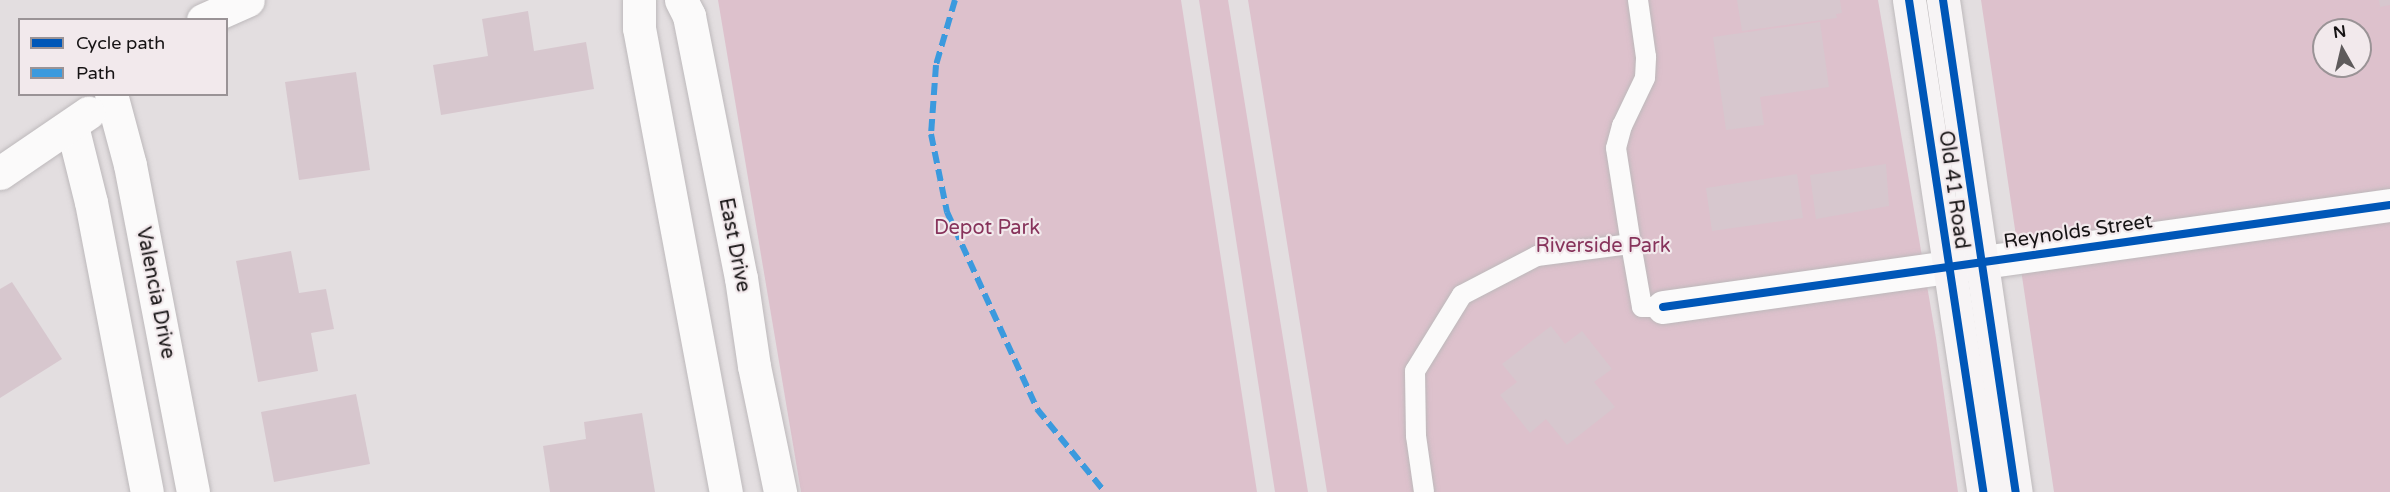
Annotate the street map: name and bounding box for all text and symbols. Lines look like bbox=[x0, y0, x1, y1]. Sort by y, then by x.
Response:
legend bbox=[18, 18, 228, 96]
north arrow bbox=[2312, 18, 2372, 78]
text: N bbox=[2332, 21, 2348, 43]
text: Cycle path bbox=[76, 32, 165, 54]
text: Path bbox=[76, 62, 115, 84]
street label: Old 41 Road bbox=[1933, 129, 1973, 251]
street label: East Drive bbox=[713, 196, 755, 294]
street label: Reynolds Street bbox=[2002, 210, 2154, 254]
park label: Depot Park bbox=[934, 216, 1040, 240]
street label: Valencia Drive bbox=[130, 225, 180, 361]
park label: Riverside Park bbox=[1535, 234, 1671, 258]

